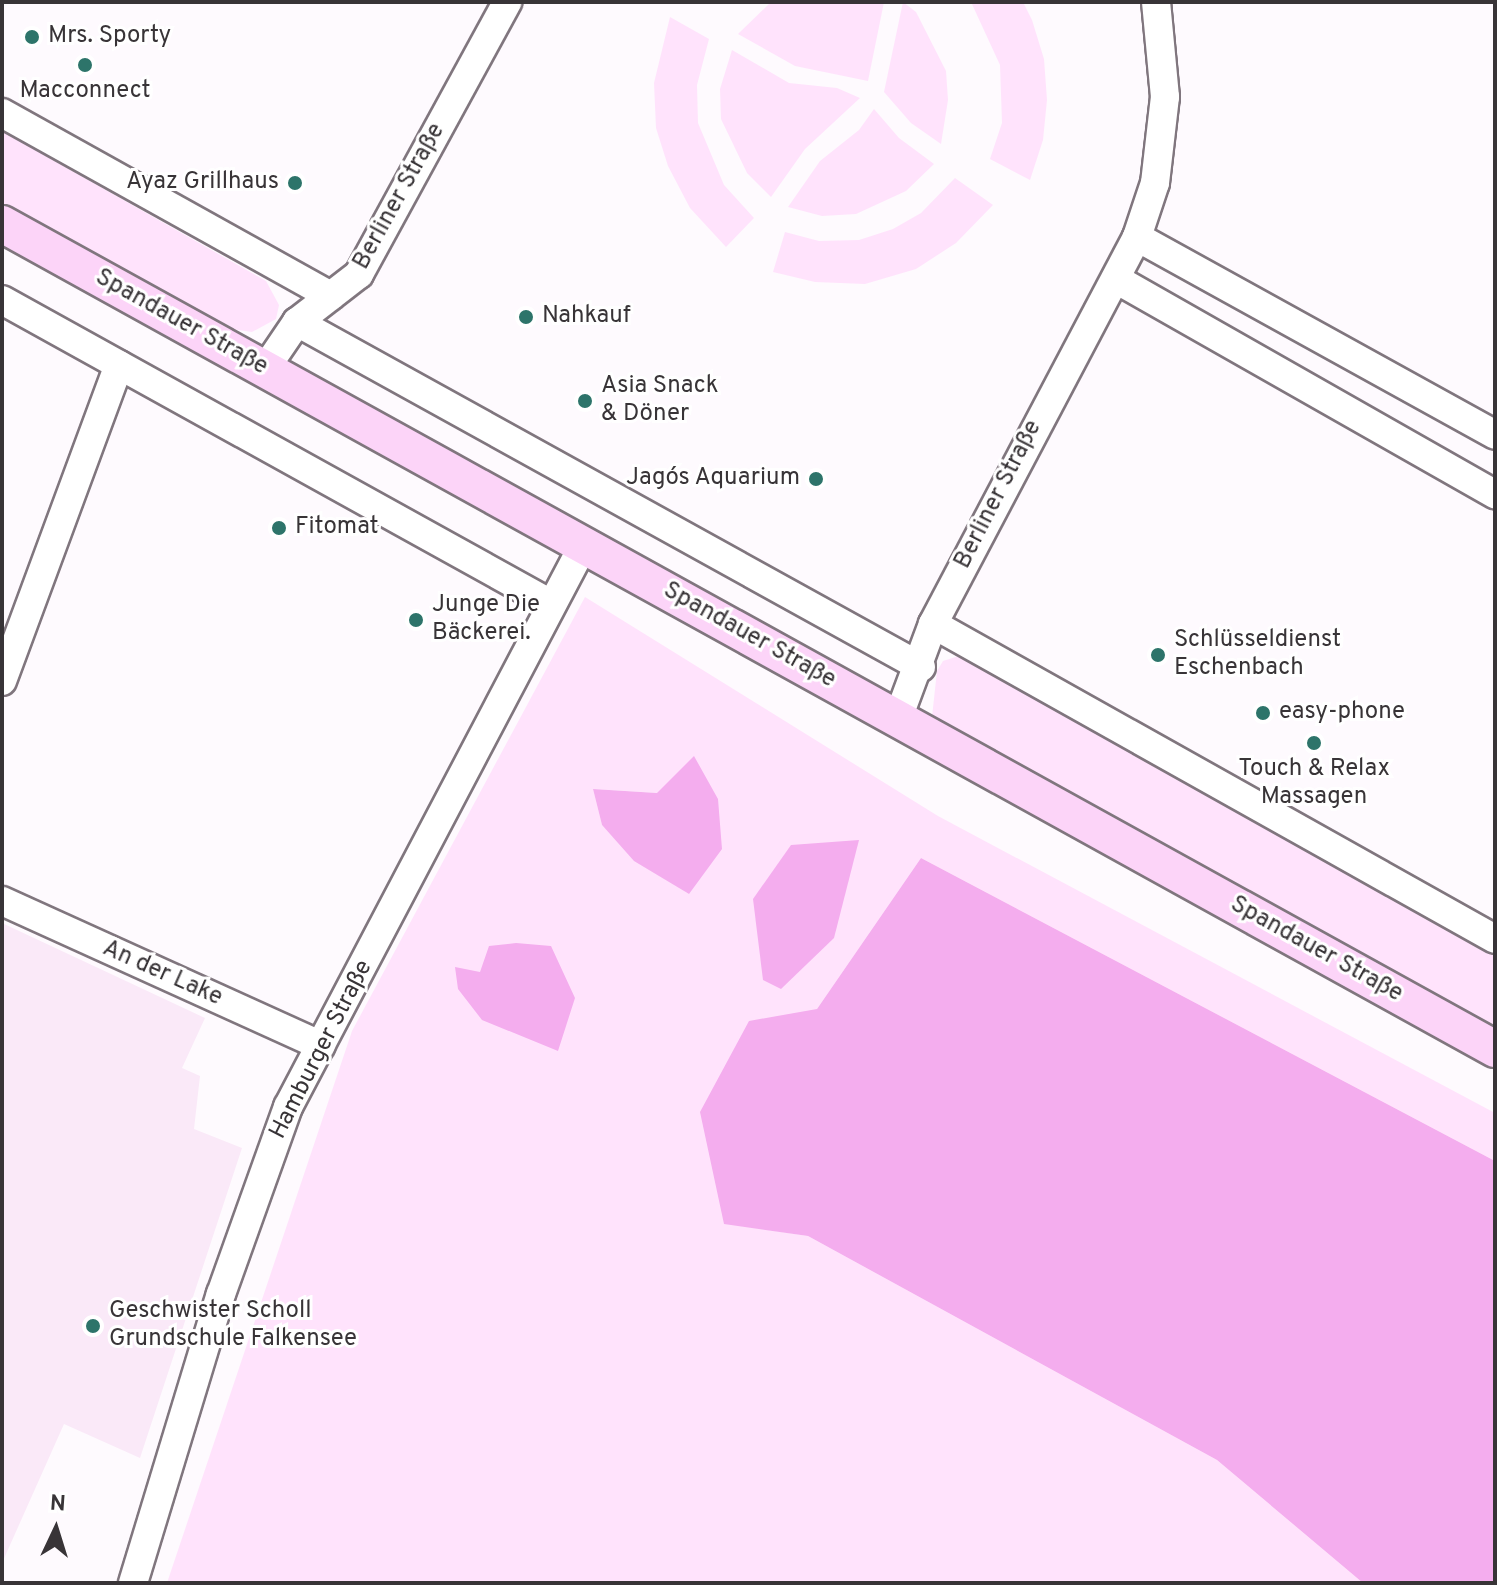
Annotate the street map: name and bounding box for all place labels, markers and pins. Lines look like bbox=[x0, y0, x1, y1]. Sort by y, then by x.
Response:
place label: Mrs. Sporty bbox=[48, 23, 171, 51]
marker: Mrs. Sporty bbox=[23, 28, 41, 46]
marker: Macconnect bbox=[76, 56, 94, 74]
place label: Macconnect bbox=[19, 78, 151, 106]
place label: Ayaz Grillhaus bbox=[126, 169, 279, 197]
marker: Ayaz Grillhaus bbox=[286, 174, 304, 192]
place label: Nahkauf bbox=[542, 303, 631, 331]
marker: Nahkauf bbox=[517, 308, 535, 326]
place label: Asia Snack & Döner bbox=[601, 373, 719, 429]
marker: Asia Snack & Döner bbox=[576, 392, 594, 410]
place label: Jago´s Aquarium bbox=[625, 465, 800, 493]
marker: Jago´s Aquarium bbox=[807, 470, 825, 488]
place label: Fitomat bbox=[295, 514, 378, 542]
marker: Fitomat bbox=[270, 519, 288, 537]
place label: Junge Die Bäckerei. bbox=[432, 592, 540, 648]
marker: Junge Die Bäckerei. bbox=[407, 611, 425, 629]
place label: Schlüsseldienst Eschenbach bbox=[1174, 627, 1341, 683]
marker: Schlüsseldienst Eschenbach bbox=[1149, 646, 1167, 664]
place label: easy-phone bbox=[1279, 699, 1405, 727]
marker: easy-phone bbox=[1254, 704, 1272, 722]
marker: Touch & Relax Massagen bbox=[1305, 734, 1323, 752]
place label: Touch & Relax Massagen bbox=[1238, 756, 1390, 812]
place label: Geschwister Scholl Grundschule Falkensee bbox=[109, 1298, 357, 1354]
marker: Geschwister Scholl Grundschule Falkensee bbox=[84, 1317, 102, 1335]

